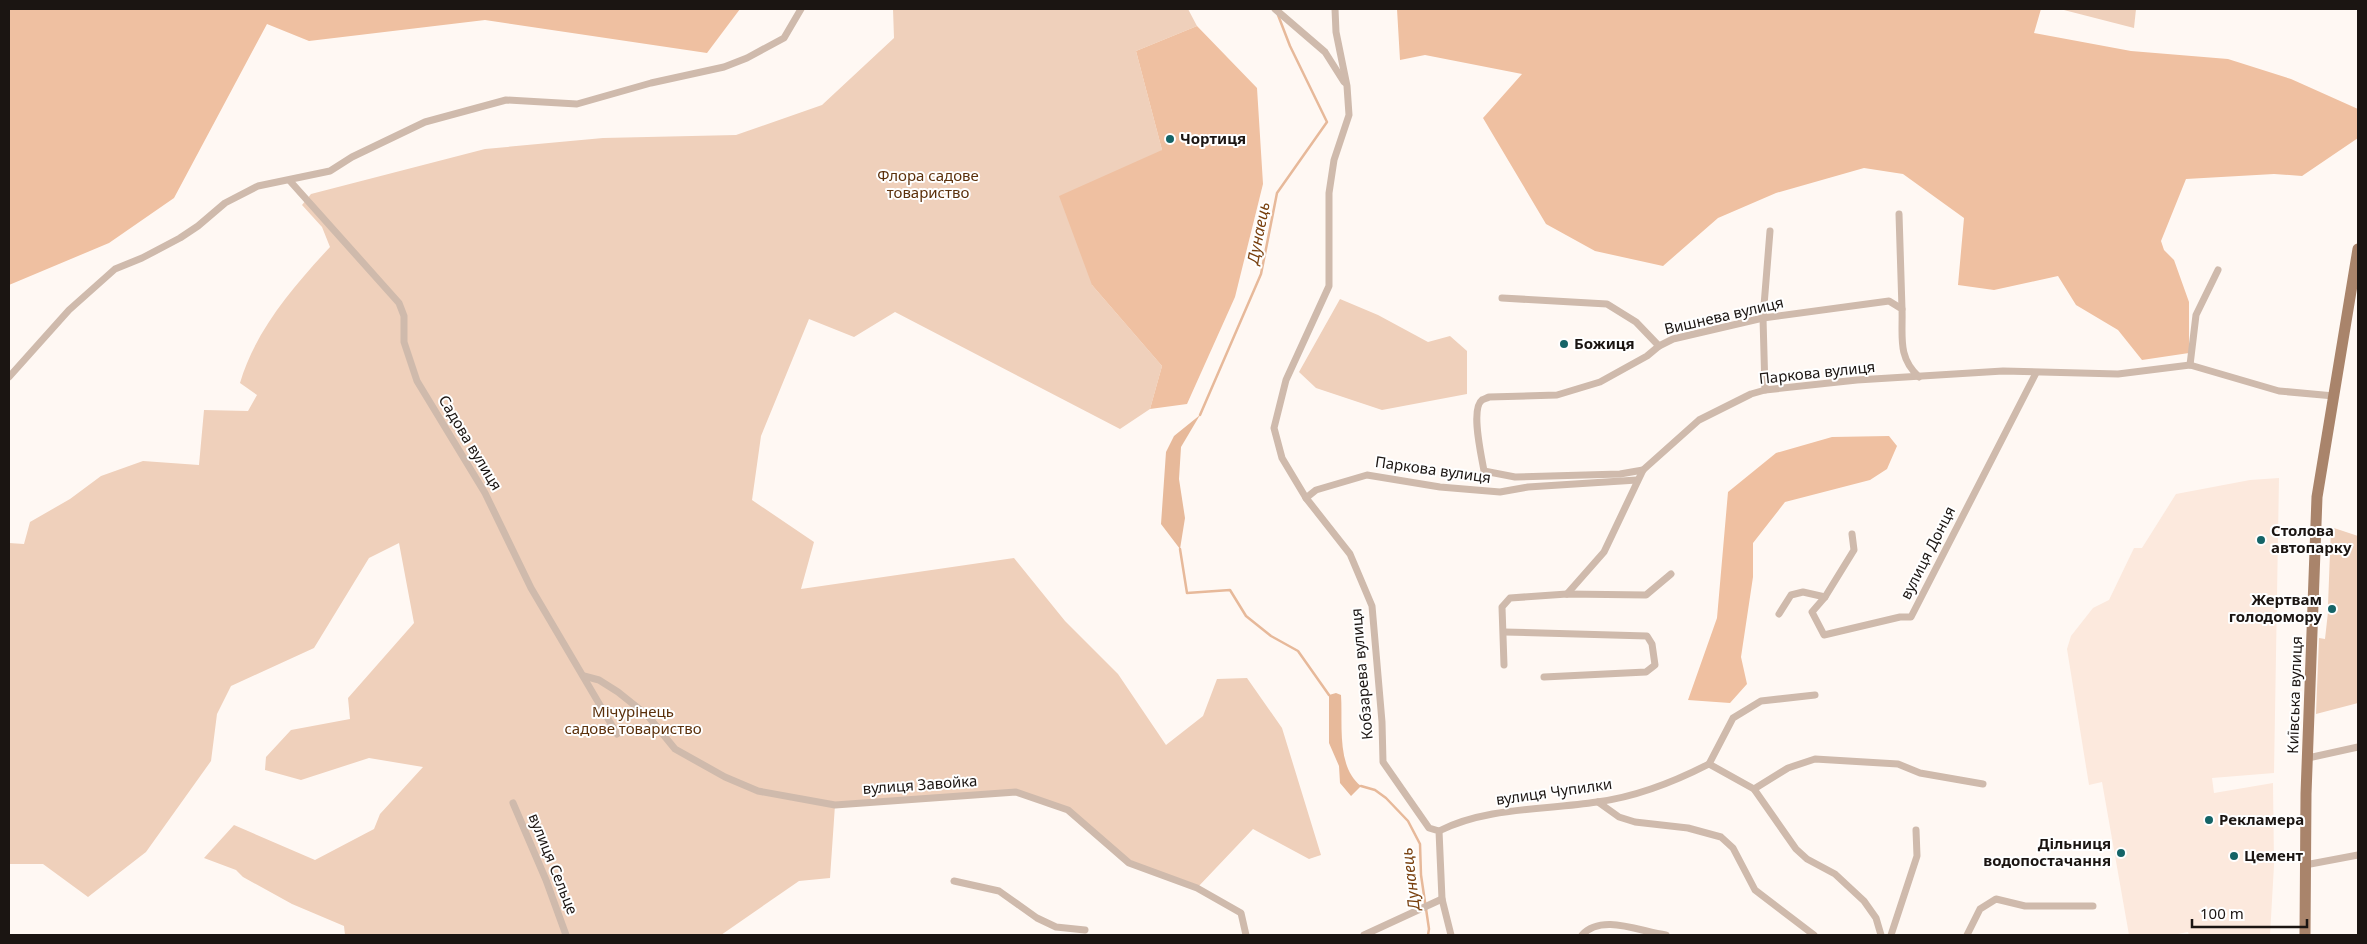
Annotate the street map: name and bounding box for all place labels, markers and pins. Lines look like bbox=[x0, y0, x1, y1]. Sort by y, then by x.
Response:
place label: Чортиця bbox=[1180, 128, 1246, 148]
marker: Чортиця bbox=[1164, 133, 1176, 145]
place label: Божиця bbox=[1574, 333, 1635, 353]
marker: Божиця bbox=[1558, 338, 1570, 350]
place label: Столова автопарку bbox=[2271, 520, 2352, 557]
marker: Столова автопарку bbox=[2255, 534, 2267, 546]
place label: Жертвам голодомору bbox=[2229, 589, 2322, 626]
marker: Жертвам голодомору bbox=[2326, 603, 2338, 615]
place label: Рекламера bbox=[2219, 809, 2304, 829]
marker: Рекламера bbox=[2203, 814, 2215, 826]
place label: Дільниця водопостачання bbox=[1983, 833, 2111, 870]
place label: Цемент bbox=[2244, 845, 2304, 865]
marker: Дільниця водопостачання bbox=[2115, 847, 2127, 859]
marker: Цемент bbox=[2228, 850, 2240, 862]

